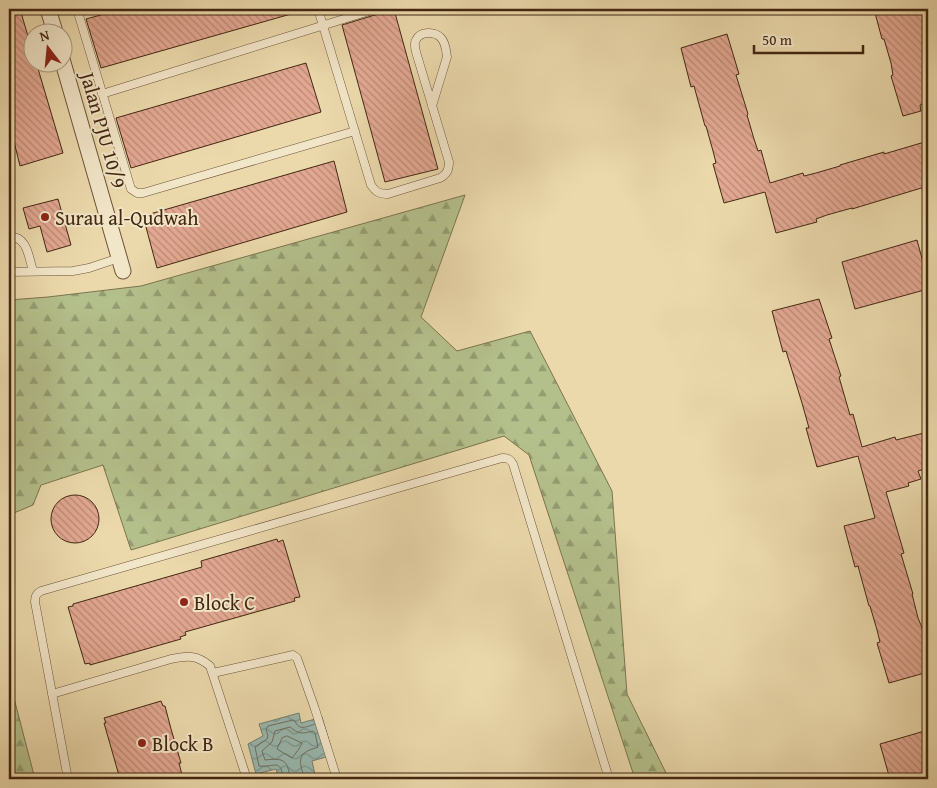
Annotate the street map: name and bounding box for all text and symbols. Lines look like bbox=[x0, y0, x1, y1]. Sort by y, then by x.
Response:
north arrow bbox=[22, 22, 72, 72]
scale bar bbox=[754, 22, 863, 54]
text: N bbox=[37, 24, 52, 46]
text: 50 m bbox=[762, 29, 793, 50]
street label: Jalan PJU 10/9 bbox=[73, 66, 134, 191]
place label: Surau al-Qudwah bbox=[55, 203, 198, 232]
marker: Surau al-Qudwah bbox=[39, 211, 51, 223]
place label: Block C bbox=[194, 588, 255, 617]
marker: Block C bbox=[178, 596, 190, 608]
place label: Block B bbox=[152, 729, 214, 758]
marker: Block B bbox=[136, 737, 148, 749]

